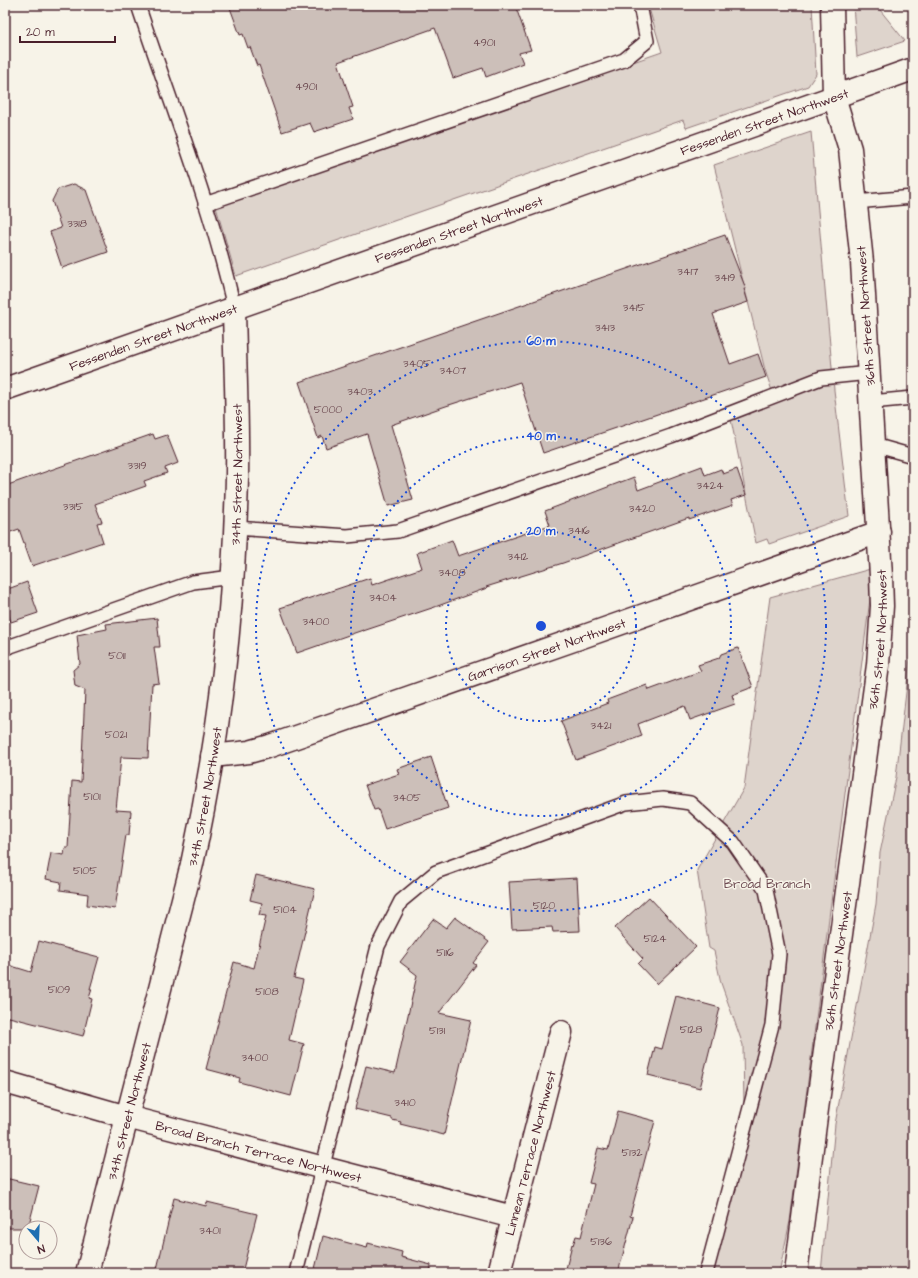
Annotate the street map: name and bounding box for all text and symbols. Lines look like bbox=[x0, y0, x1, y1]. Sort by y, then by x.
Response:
scale bar bbox=[20, 18, 115, 44]
text: 20 m bbox=[26, 24, 55, 41]
house number: 4901 bbox=[473, 35, 496, 50]
house number: 4901 bbox=[295, 79, 318, 94]
street label: Fessenden Street Northwest bbox=[678, 84, 852, 160]
street label: Fessenden Street Northwest bbox=[372, 192, 546, 268]
house number: 3318 bbox=[67, 216, 87, 231]
street label: 36th Street Northwest bbox=[852, 244, 880, 387]
house number: 3417 bbox=[677, 264, 699, 279]
house number: 3419 bbox=[715, 270, 735, 285]
street label: Fessenden Street Northwest bbox=[67, 300, 241, 376]
house number: 3415 bbox=[623, 300, 645, 315]
house number: 3413 bbox=[595, 320, 615, 335]
text: 60 m bbox=[526, 333, 556, 350]
house number: 3405 bbox=[403, 356, 431, 371]
house number: 3407 bbox=[440, 363, 467, 378]
house number: 3403 bbox=[347, 384, 373, 399]
house number: 5000 bbox=[314, 402, 342, 417]
street label: 34th Street Northwest bbox=[226, 403, 247, 546]
text: 40 m bbox=[526, 428, 557, 445]
house number: 3319 bbox=[128, 458, 146, 473]
house number: 3424 bbox=[697, 478, 724, 493]
house number: 3315 bbox=[63, 499, 83, 514]
house number: 3420 bbox=[629, 501, 655, 516]
text: 20 m bbox=[526, 523, 556, 540]
house number: 3416 bbox=[568, 523, 590, 538]
house number: 3412 bbox=[508, 549, 529, 564]
house number: 3408 bbox=[438, 565, 466, 580]
street label: 36th Street Northwest bbox=[864, 568, 892, 711]
house number: 3404 bbox=[369, 590, 397, 605]
house number: 3400 bbox=[303, 614, 330, 629]
street label: Garrison Street Northwest bbox=[465, 614, 629, 686]
centre of rings bbox=[534, 619, 548, 633]
house number: 5011 bbox=[108, 648, 126, 663]
house number: 3421 bbox=[591, 718, 612, 733]
street label: 34th Street Northwest bbox=[184, 725, 227, 868]
house number: 5021 bbox=[105, 727, 128, 742]
house number: 5101 bbox=[83, 789, 101, 804]
house number: 3405 bbox=[393, 790, 421, 805]
house number: 5105 bbox=[73, 863, 97, 878]
park label: Broad Branch bbox=[724, 875, 811, 893]
street label: 36th Street Northwest bbox=[820, 889, 857, 1032]
house number: 5120 bbox=[533, 898, 555, 913]
house number: 5104 bbox=[273, 902, 297, 917]
house number: 5124 bbox=[644, 931, 667, 946]
house number: 5116 bbox=[436, 945, 454, 960]
house number: 5109 bbox=[48, 982, 70, 997]
house number: 5108 bbox=[255, 984, 279, 999]
house number: 5128 bbox=[680, 1022, 702, 1037]
house number: 5131 bbox=[429, 1023, 446, 1038]
street label: 34th Street Northwest bbox=[103, 1040, 156, 1182]
house number: 3400 bbox=[242, 1050, 269, 1065]
street label: Linnean Terrace Northwest bbox=[501, 1068, 561, 1238]
house number: 3410 bbox=[394, 1095, 416, 1110]
street label: Broad Branch Terrace Northwest bbox=[154, 1117, 364, 1188]
house number: 5132 bbox=[621, 1145, 643, 1160]
north arrow bbox=[18, 1220, 58, 1260]
house number: 3401 bbox=[199, 1223, 221, 1238]
house number: 5136 bbox=[590, 1234, 612, 1249]
text: N bbox=[35, 1241, 47, 1257]

